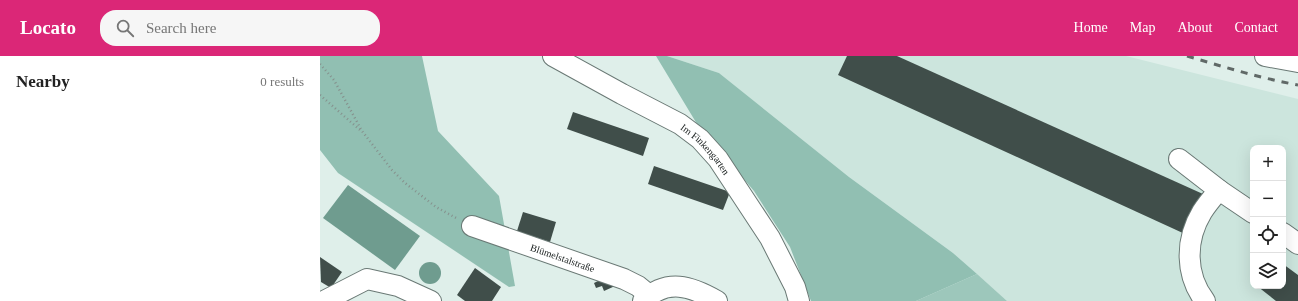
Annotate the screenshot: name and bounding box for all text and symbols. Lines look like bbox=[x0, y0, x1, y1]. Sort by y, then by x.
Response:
search box bbox=[100, 10, 380, 46]
text: Locato bbox=[20, 17, 76, 38]
icon: search bbox=[114, 17, 136, 39]
text: Search here bbox=[146, 20, 216, 36]
text: Home bbox=[1074, 20, 1108, 35]
text: Map bbox=[1130, 20, 1155, 35]
text: About bbox=[1177, 20, 1212, 35]
text: Contact bbox=[1234, 20, 1278, 35]
text: Nearby bbox=[16, 72, 70, 91]
text: 0 results bbox=[260, 74, 304, 89]
street label: Im Finkengarten bbox=[679, 121, 732, 176]
map controls bbox=[1250, 145, 1286, 289]
button: + bbox=[1250, 145, 1286, 181]
button: − bbox=[1250, 181, 1286, 217]
button: locate bbox=[1250, 217, 1286, 253]
street label: Blümelstalstraße bbox=[529, 241, 597, 274]
button: layers bbox=[1250, 253, 1286, 289]

